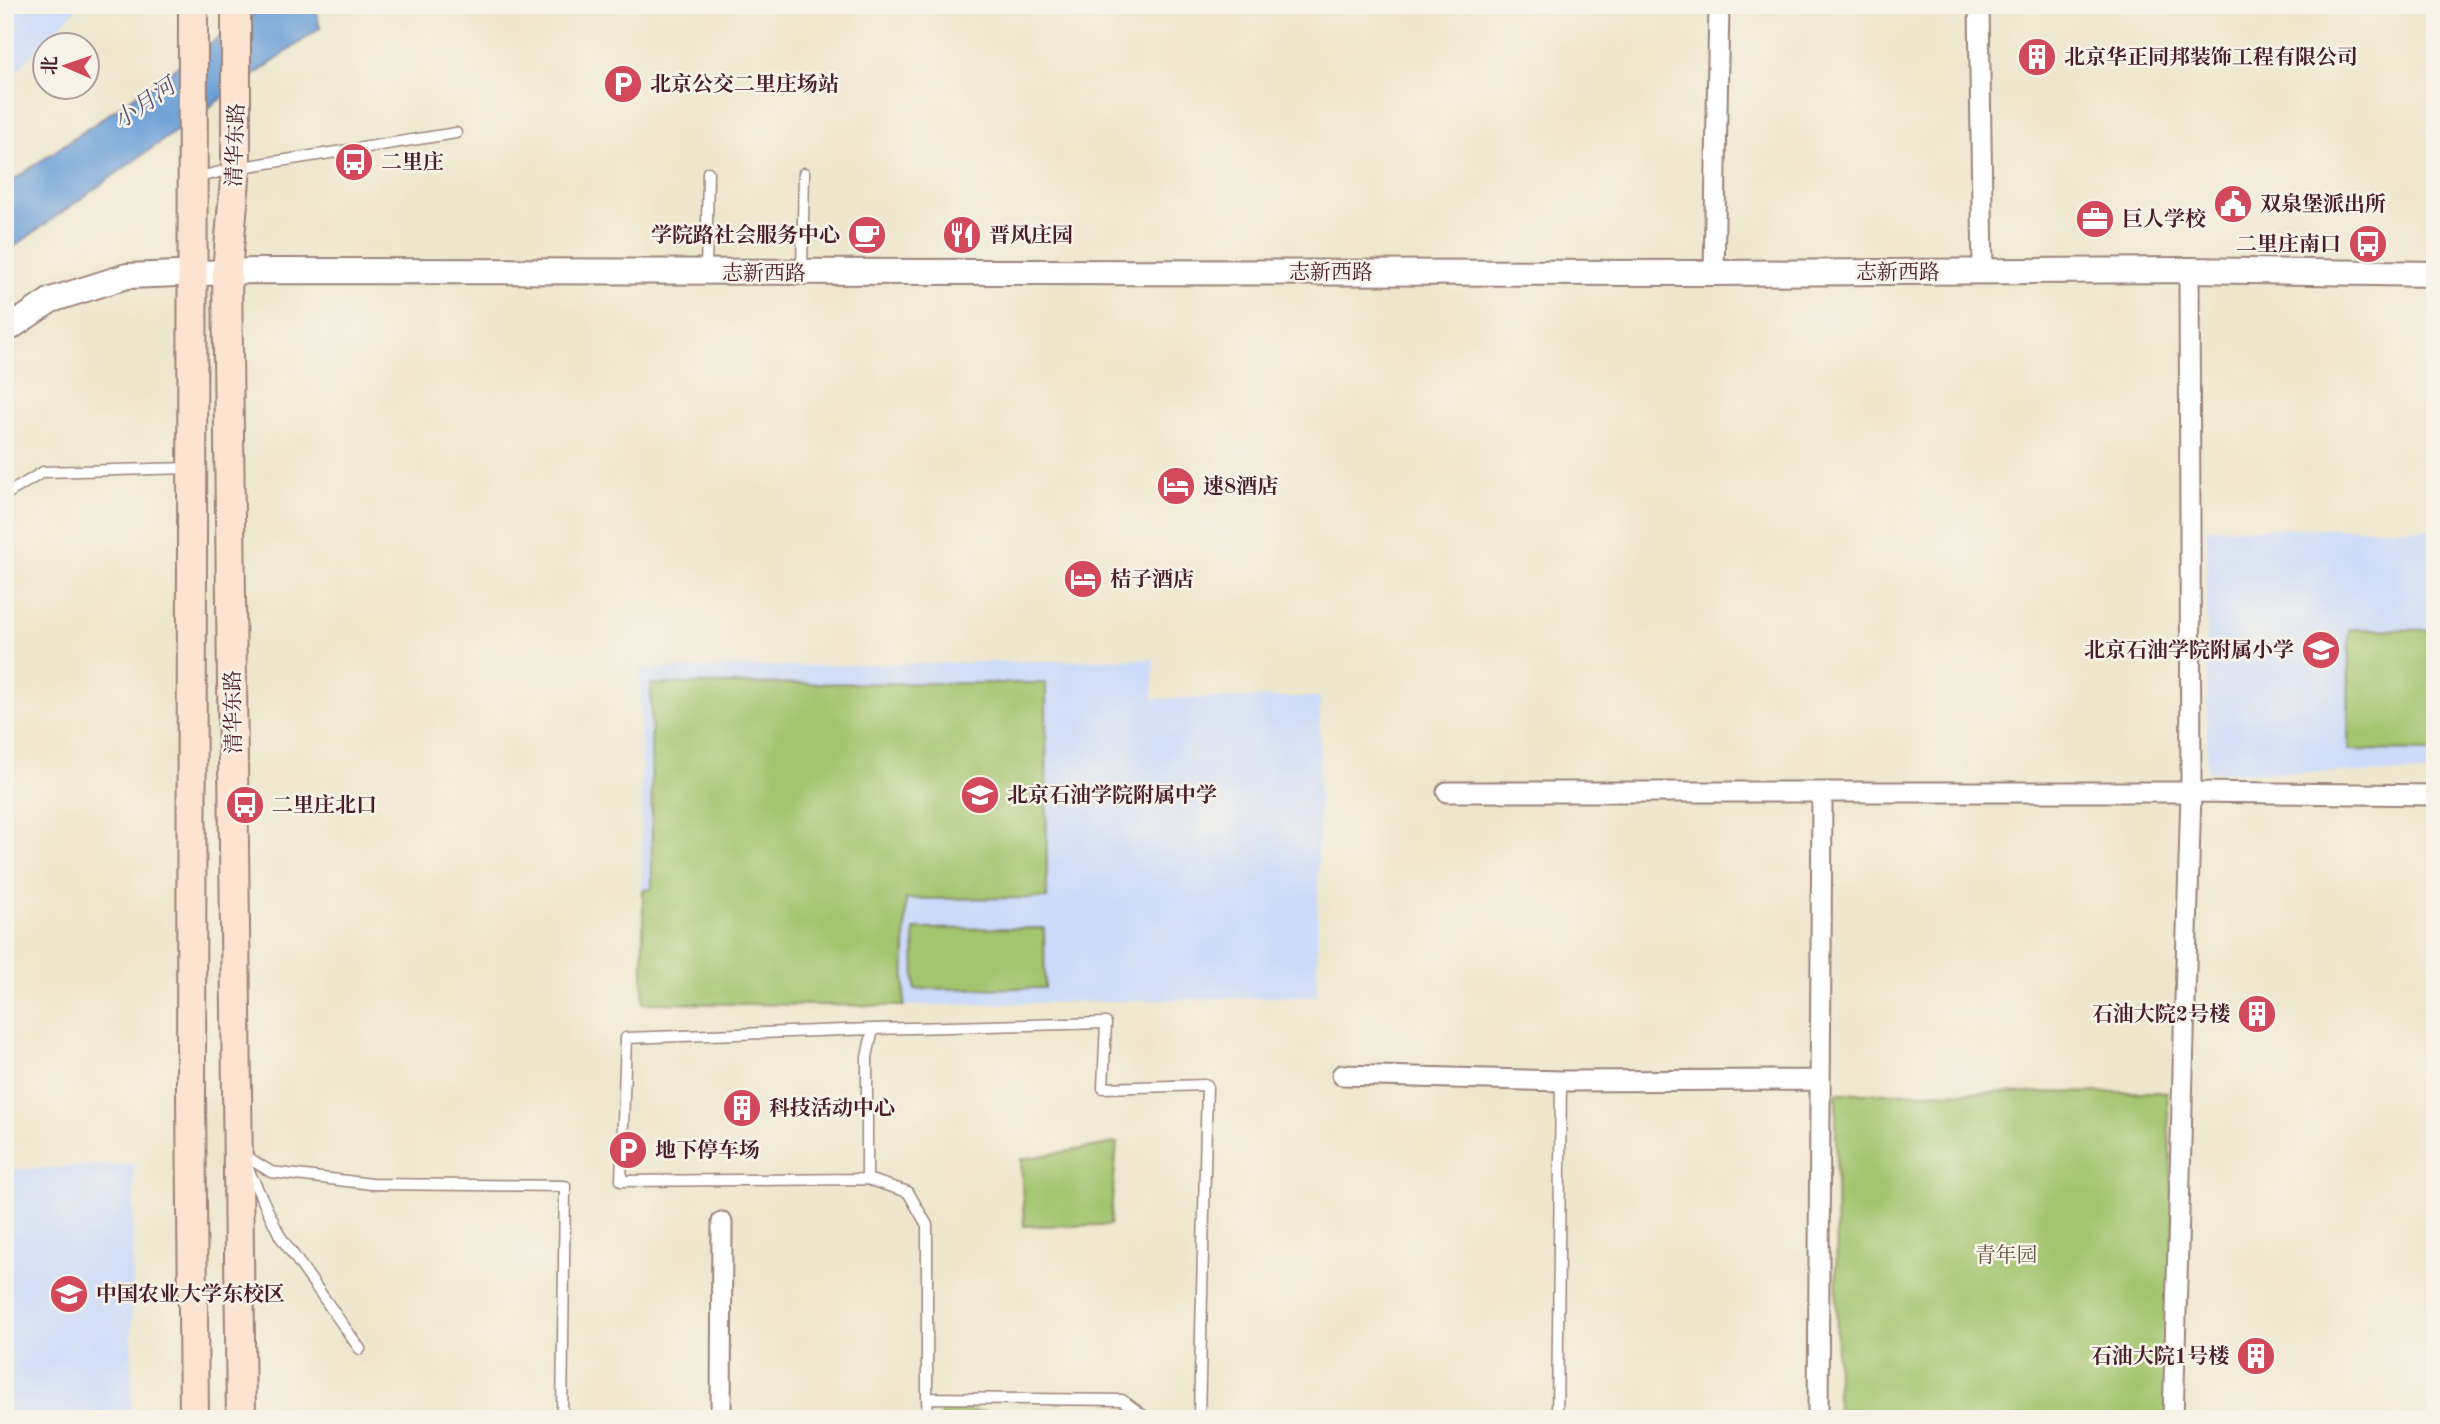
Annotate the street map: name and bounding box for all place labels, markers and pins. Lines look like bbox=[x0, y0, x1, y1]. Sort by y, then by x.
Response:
building icon: 北京华正同邦装饰工程有限公司 bbox=[2016, 36, 2058, 78]
place label: 北京华正同邦装饰工程有限公司 bbox=[2064, 45, 2358, 69]
parking icon: 北京公交二里庄场站 bbox=[602, 63, 644, 105]
place label: 北京公交二里庄场站 bbox=[650, 72, 839, 96]
bus stop icon: 二里庄 bbox=[333, 141, 375, 183]
place label: 二里庄 bbox=[381, 150, 444, 174]
public building icon: 双泉堡派出所 bbox=[2212, 183, 2254, 225]
place label: 双泉堡派出所 bbox=[2260, 193, 2386, 216]
office icon: 巨人学校 bbox=[2074, 198, 2116, 240]
place label: 巨人学校 bbox=[2122, 208, 2206, 231]
cafe icon: 学院路社会服务中心 bbox=[846, 214, 888, 256]
restaurant icon: 晋风庄园 bbox=[941, 214, 983, 256]
place label: 学院路社会服务中心 bbox=[651, 223, 840, 247]
place label: 晋风庄园 bbox=[989, 223, 1073, 247]
bus stop icon: 二里庄南口 bbox=[2347, 223, 2389, 265]
place label: 二里庄南口 bbox=[2236, 232, 2341, 256]
hotel icon: 速8酒店 bbox=[1155, 465, 1197, 507]
place label: 速8酒店 bbox=[1203, 474, 1278, 498]
hotel icon: 桔子酒店 bbox=[1062, 558, 1104, 600]
place label: 桔子酒店 bbox=[1110, 567, 1194, 591]
school or university icon: 北京石油学院附属小学 bbox=[2300, 629, 2342, 671]
place label: 北京石油学院附属小学 bbox=[2084, 638, 2294, 662]
school or university icon: 北京石油学院附属中学 bbox=[959, 774, 1001, 816]
place label: 北京石油学院附属中学 bbox=[1007, 783, 1217, 807]
bus stop icon: 二里庄北口 bbox=[224, 784, 266, 826]
place label: 二里庄北口 bbox=[272, 793, 377, 817]
building icon: 石油大院2号楼 bbox=[2236, 993, 2278, 1035]
place label: 石油大院2号楼 bbox=[2092, 1002, 2230, 1026]
building icon: 科技活动中心 bbox=[721, 1087, 763, 1129]
place label: 科技活动中心 bbox=[769, 1096, 895, 1120]
parking icon: 地下停车场 bbox=[607, 1129, 649, 1171]
place label: 地下停车场 bbox=[655, 1138, 760, 1162]
school or university icon: 中国农业大学东校区 bbox=[48, 1273, 90, 1315]
place label: 中国农业大学东校区 bbox=[96, 1283, 285, 1306]
building icon: 石油大院1号楼 bbox=[2235, 1335, 2277, 1377]
place label: 石油大院1号楼 bbox=[2091, 1344, 2229, 1368]

